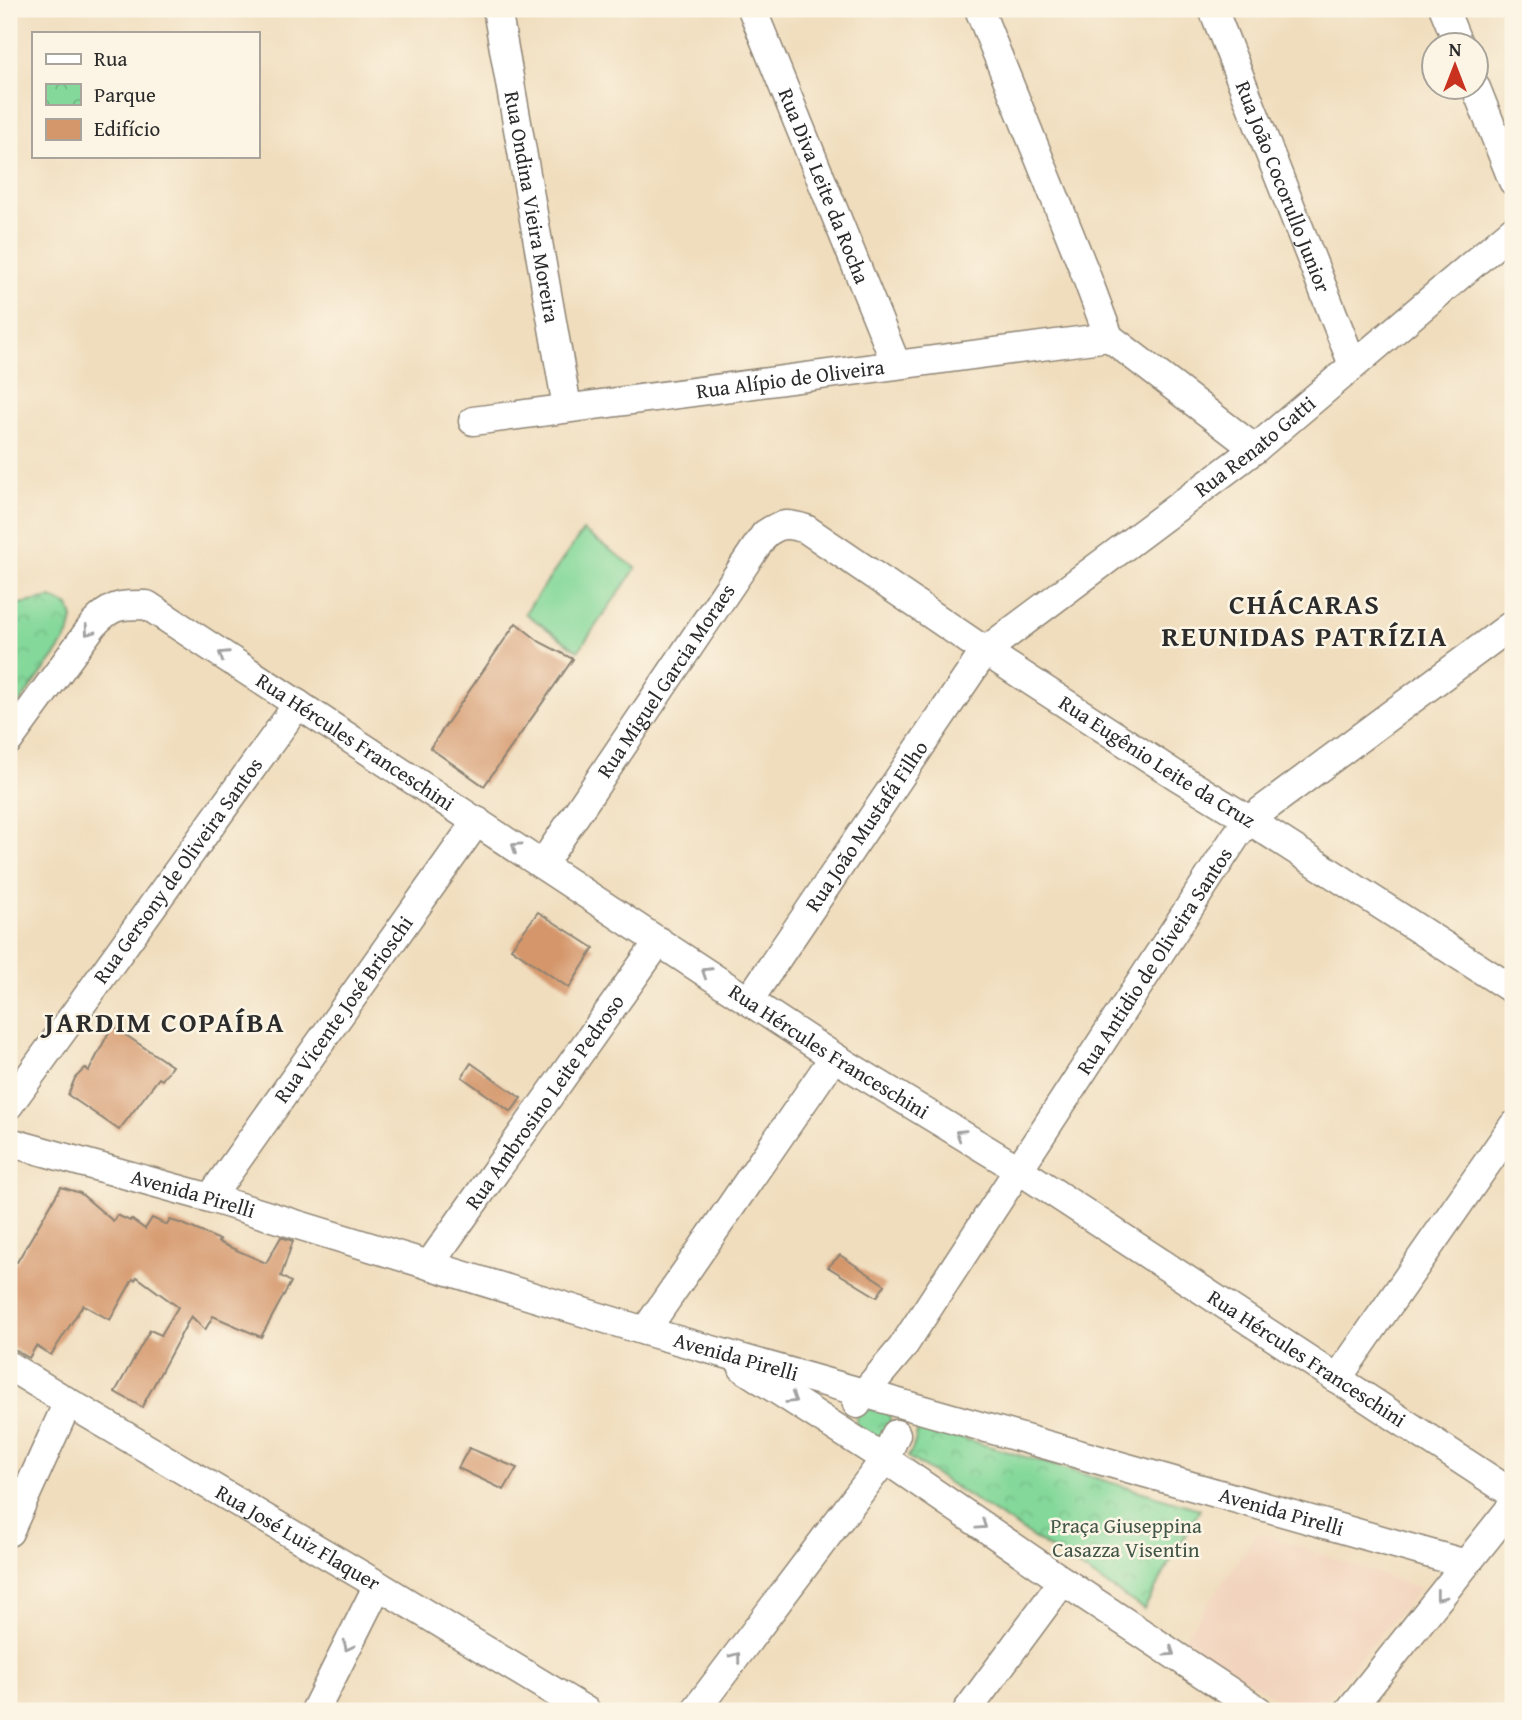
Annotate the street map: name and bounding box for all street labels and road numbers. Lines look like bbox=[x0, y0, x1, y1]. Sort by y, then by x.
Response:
street label: Rua João Cocorullo Junior bbox=[1228, 76, 1339, 297]
street label: Rua Diva Leite da Rocha bbox=[771, 83, 878, 288]
street label: Rua Ondina Vieira Moreira bbox=[497, 88, 568, 325]
street label: Rua Alípio de Oliveira bbox=[694, 351, 886, 406]
street label: Rua Renato Gatti bbox=[1188, 388, 1322, 504]
street label: Rua Miguel Garcia Moraes bbox=[589, 577, 742, 784]
street label: Rua Hércules Franceschini bbox=[250, 665, 461, 818]
street label: Rua Eugênio Leite da Cruz bbox=[1053, 687, 1262, 835]
street label: Rua João Mustafá Filho bbox=[797, 734, 935, 918]
street label: Rua Gersony de Oliveira Santos bbox=[85, 751, 270, 990]
street label: Rua Antidio de Oliveira Santos bbox=[1068, 841, 1240, 1081]
street label: Rua Vicente José Brioschi bbox=[266, 909, 420, 1109]
street label: Rua Hércules Franceschini bbox=[723, 976, 935, 1126]
street label: Rua Ambrosino Leite Pedroso bbox=[457, 988, 632, 1216]
street label: Avenida Pirelli bbox=[127, 1161, 259, 1226]
street label: Rua Hércules Franceschini bbox=[1202, 1282, 1413, 1435]
street label: Avenida Pirelli bbox=[670, 1324, 802, 1389]
street label: Rua José Luiz Flaquer bbox=[210, 1476, 387, 1598]
street label: Avenida Pirelli bbox=[1216, 1479, 1347, 1544]

